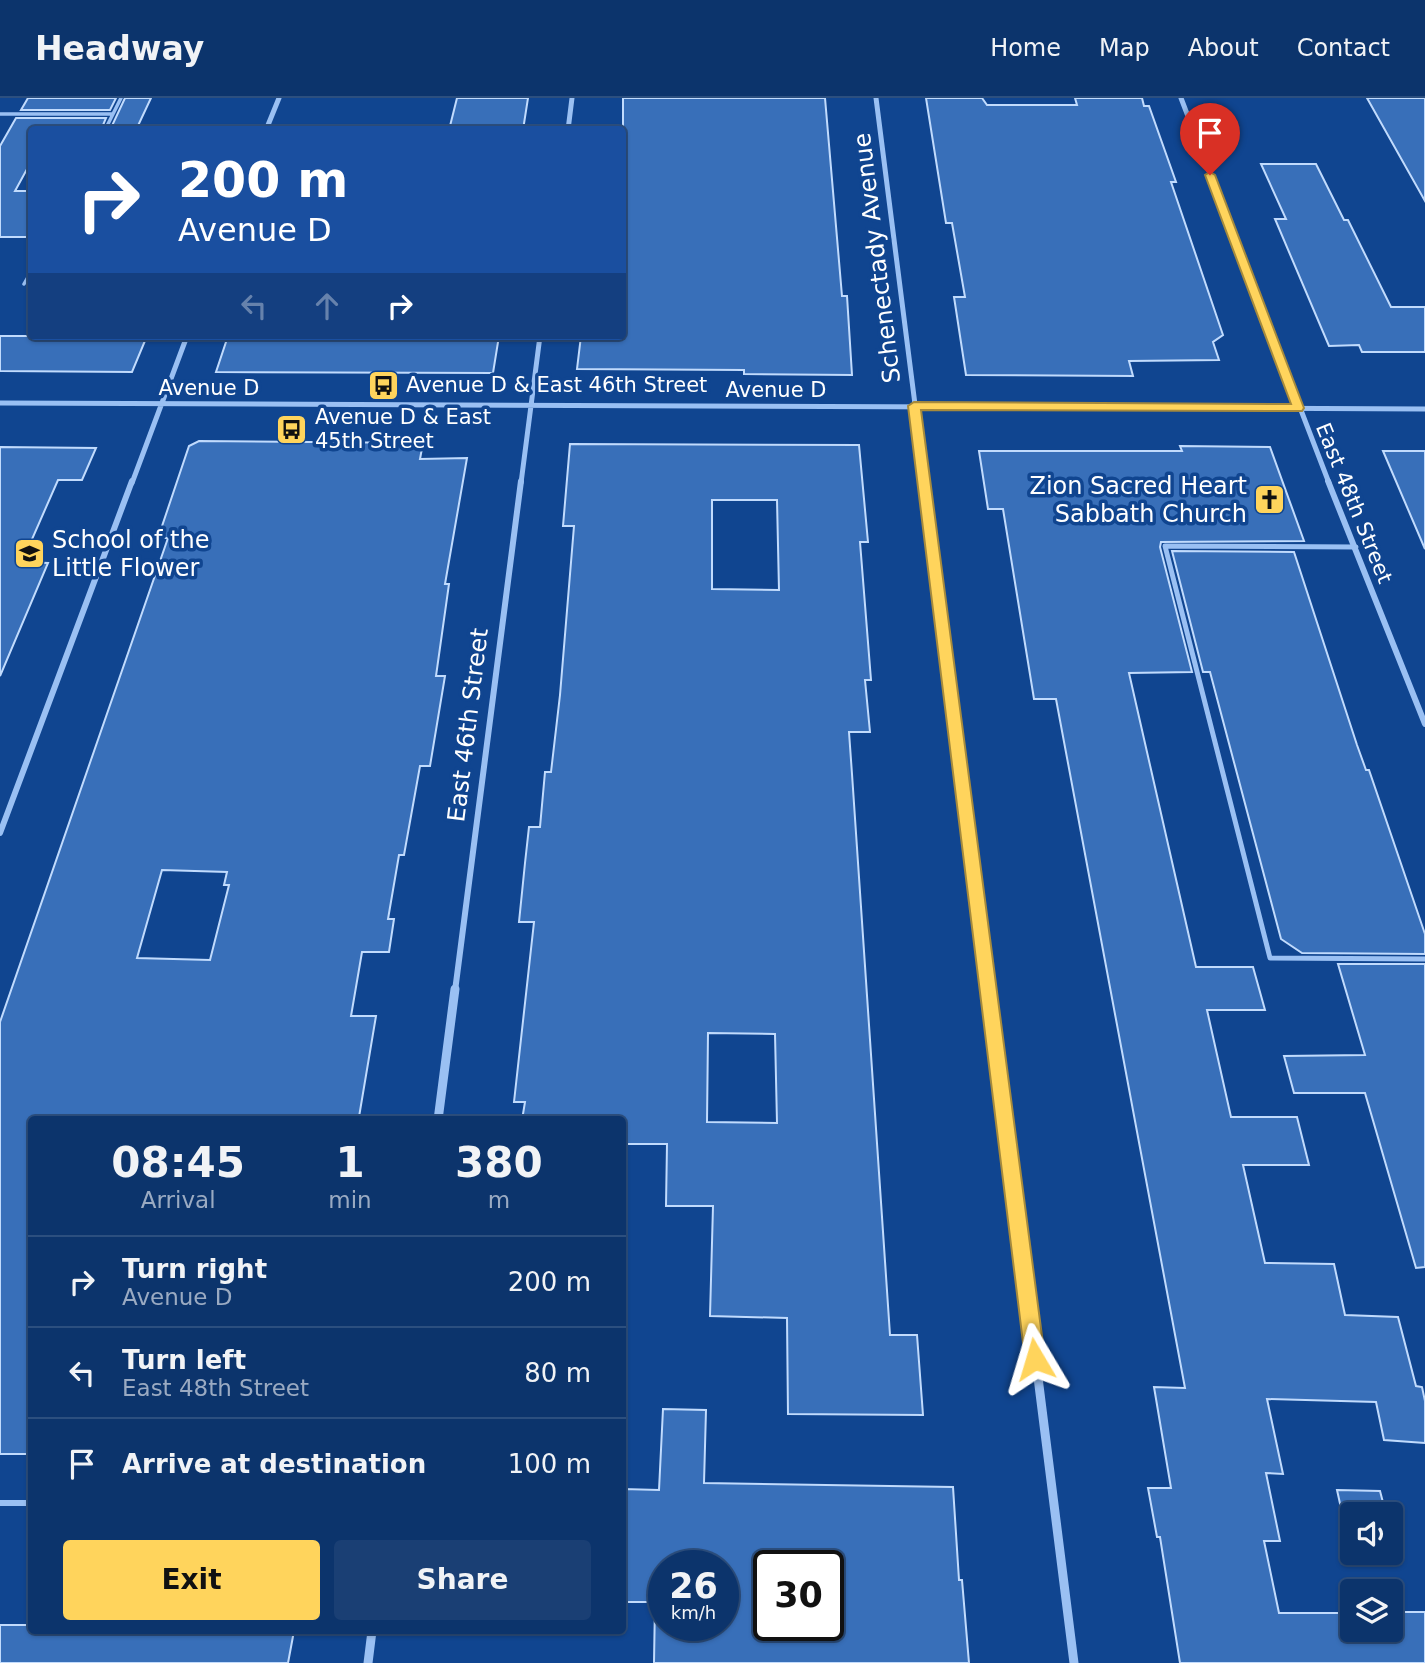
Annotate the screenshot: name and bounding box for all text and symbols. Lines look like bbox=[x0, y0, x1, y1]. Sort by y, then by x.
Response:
text: Headway bbox=[35, 29, 204, 68]
text: Home bbox=[990, 34, 1061, 62]
text: Map bbox=[1099, 34, 1150, 62]
text: About bbox=[1188, 34, 1259, 62]
text: Contact bbox=[1297, 34, 1390, 62]
pin bbox=[1180, 103, 1240, 175]
icon: arrive bbox=[1191, 114, 1229, 152]
street label: Schenectady Avenue bbox=[848, 131, 906, 385]
text: 200 m bbox=[178, 152, 348, 209]
icon: right bbox=[63, 154, 154, 245]
text: Avenue D bbox=[178, 211, 332, 249]
icon: left bbox=[235, 287, 273, 325]
icon: ahead bbox=[308, 287, 346, 325]
icon: right bbox=[381, 287, 419, 325]
bus stop icon: Avenue D & East 46th Street bbox=[366, 368, 400, 402]
place label: Avenue D & East 46th Street bbox=[406, 373, 707, 397]
street label: Avenue D bbox=[159, 376, 259, 400]
street label: Avenue D bbox=[726, 378, 826, 402]
place label: Avenue D & East 45th Street bbox=[315, 405, 491, 453]
bus stop icon: Avenue D & East 45th Street bbox=[275, 412, 309, 446]
street label: East 48th Street bbox=[1311, 419, 1397, 587]
place label: Zion Sacred Heart Sabbath Church bbox=[1029, 472, 1247, 528]
church icon: Zion Sacred Heart Sabbath Church bbox=[1253, 483, 1287, 517]
place label: School of the Little Flower bbox=[52, 526, 209, 582]
school or university icon: School of the Little Flower bbox=[12, 537, 46, 571]
street label: East 46th Street bbox=[442, 626, 494, 824]
text: 08:45 bbox=[111, 1138, 245, 1187]
text: 1 bbox=[335, 1138, 365, 1187]
text: 380 bbox=[455, 1138, 543, 1187]
text: Arrival bbox=[141, 1187, 216, 1213]
text: min bbox=[328, 1187, 372, 1213]
text: m bbox=[488, 1187, 510, 1213]
text: Turn right bbox=[122, 1254, 267, 1284]
icon: right bbox=[63, 1263, 101, 1301]
text: 200 m bbox=[508, 1267, 591, 1297]
text: Avenue D bbox=[122, 1284, 232, 1310]
position arrow bbox=[998, 1322, 1072, 1396]
text: Turn left bbox=[122, 1345, 246, 1375]
icon: left bbox=[63, 1354, 101, 1392]
text: 80 m bbox=[524, 1358, 591, 1388]
text: East 48th Street bbox=[122, 1375, 309, 1401]
icon: arrive bbox=[63, 1445, 101, 1483]
text: Arrive at destination bbox=[122, 1449, 426, 1479]
text: 100 m bbox=[508, 1449, 591, 1479]
map controls bbox=[1340, 1502, 1403, 1642]
button: sound bbox=[1340, 1502, 1403, 1565]
button: Exit bbox=[63, 1540, 320, 1620]
button: Share bbox=[334, 1540, 591, 1620]
speed limit sign: 30 bbox=[753, 1550, 844, 1641]
text: 26 bbox=[669, 1566, 718, 1606]
button: layers bbox=[1340, 1579, 1403, 1642]
text: km/h bbox=[671, 1602, 716, 1623]

